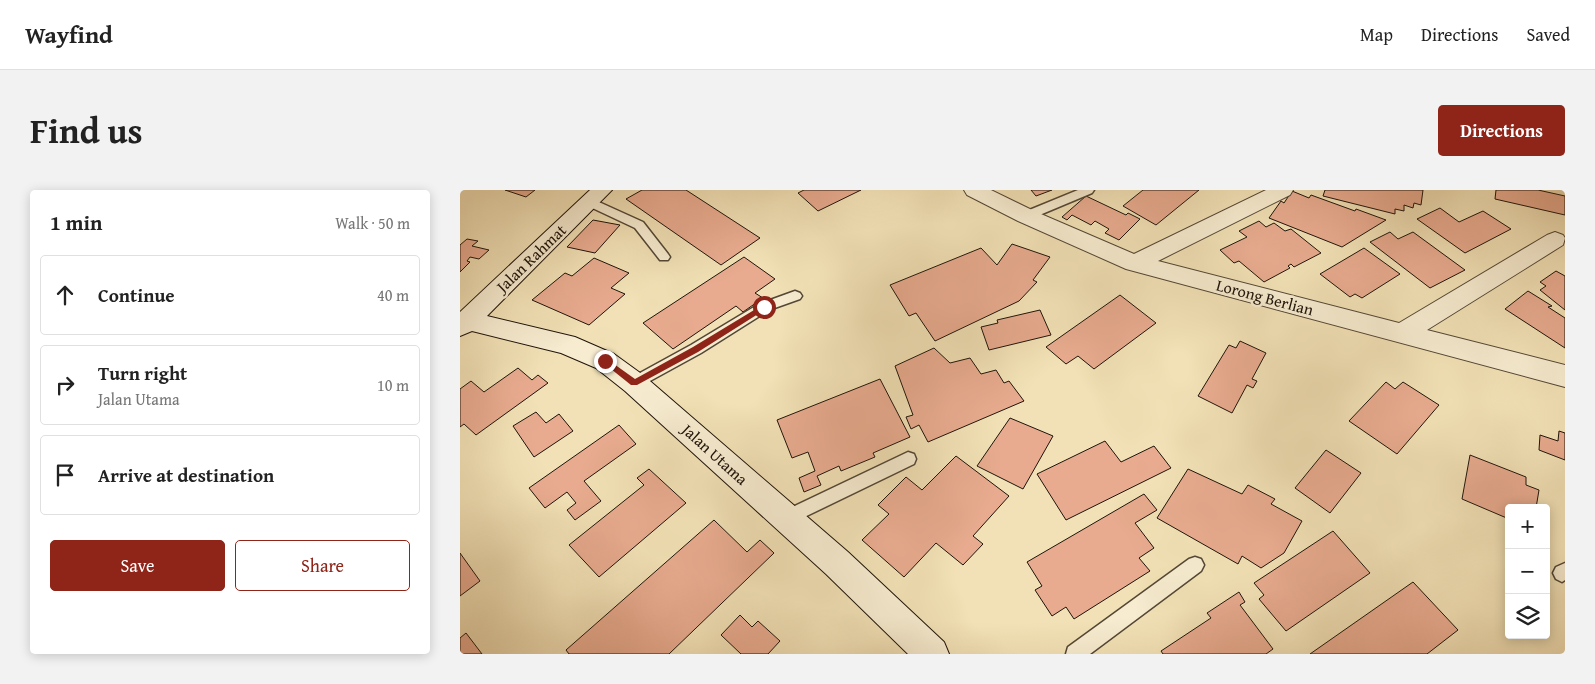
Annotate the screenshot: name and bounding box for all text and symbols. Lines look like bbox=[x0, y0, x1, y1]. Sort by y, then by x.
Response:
text: Wayfind bbox=[25, 17, 113, 52]
text: Map bbox=[1360, 21, 1393, 48]
text: Directions bbox=[1421, 21, 1498, 48]
text: Saved bbox=[1526, 21, 1570, 48]
text: Find us bbox=[30, 105, 143, 156]
button: Directions bbox=[1438, 105, 1565, 156]
text: 1 min bbox=[50, 207, 102, 238]
text: Walk · 50 m bbox=[335, 211, 410, 235]
street label: Jalan Rahmat bbox=[489, 218, 572, 299]
street label: Lorong Berlian bbox=[1214, 273, 1316, 321]
icon: ahead bbox=[51, 281, 79, 309]
text: Continue bbox=[98, 281, 175, 309]
text: 40 m bbox=[377, 283, 409, 307]
route start bbox=[753, 296, 776, 319]
route end bbox=[594, 350, 617, 373]
text: Turn right bbox=[98, 359, 187, 387]
icon: right bbox=[51, 371, 79, 399]
text: 10 m bbox=[377, 373, 409, 397]
text: Jalan Utama bbox=[98, 387, 180, 411]
street label: Jalan Utama bbox=[675, 416, 754, 490]
icon: arrive bbox=[51, 461, 79, 489]
text: Arrive at destination bbox=[98, 461, 274, 489]
map controls bbox=[1505, 504, 1550, 639]
button: + bbox=[1505, 504, 1550, 549]
button: Save bbox=[50, 540, 225, 591]
button: Share bbox=[235, 540, 410, 591]
button: − bbox=[1505, 549, 1550, 594]
button: layers bbox=[1505, 594, 1550, 639]

